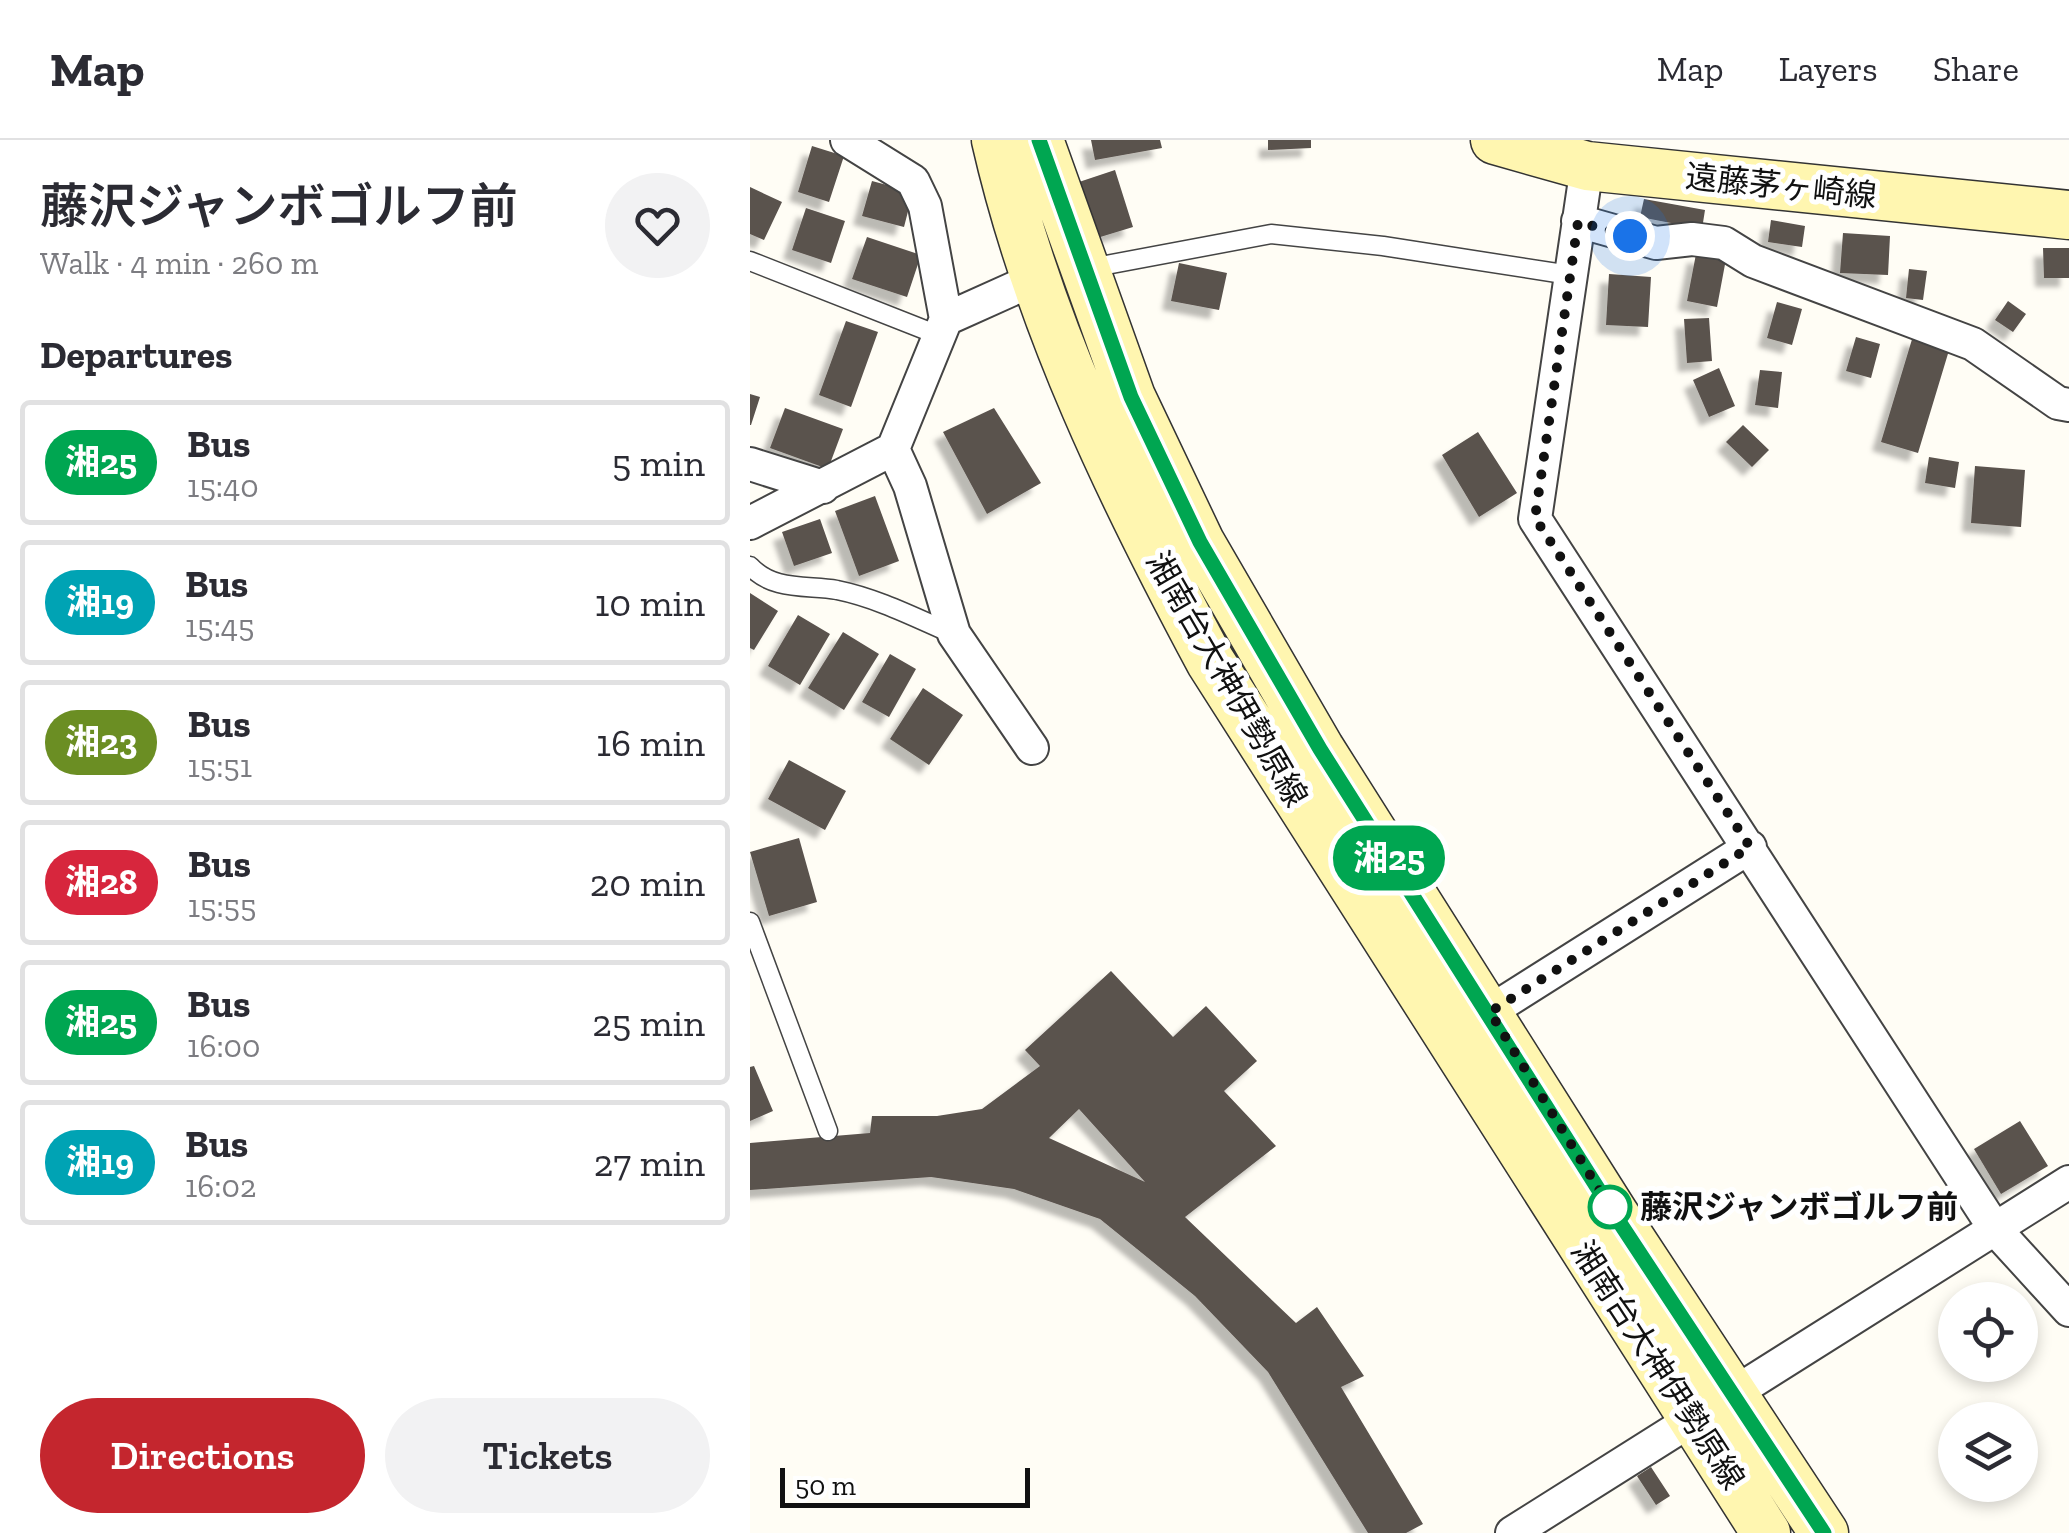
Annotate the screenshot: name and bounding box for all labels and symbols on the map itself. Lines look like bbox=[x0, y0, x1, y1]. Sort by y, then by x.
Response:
street label: 遠藤茅ヶ崎線 bbox=[1684, 157, 1878, 215]
your location bbox=[1605, 211, 1655, 261]
street label: 湘南台大神伊勢原線 bbox=[1139, 545, 1315, 813]
line badge: 湘25 bbox=[1332, 826, 1446, 890]
marker: 藤沢ジャンボゴルフ前 bbox=[1589, 1186, 1631, 1228]
place label: 藤沢ジャンボゴルフ前 bbox=[1640, 1188, 1958, 1226]
street label: 湘南台大神伊勢原線 bbox=[1564, 1234, 1752, 1496]
scale bar bbox=[780, 1463, 1030, 1508]

